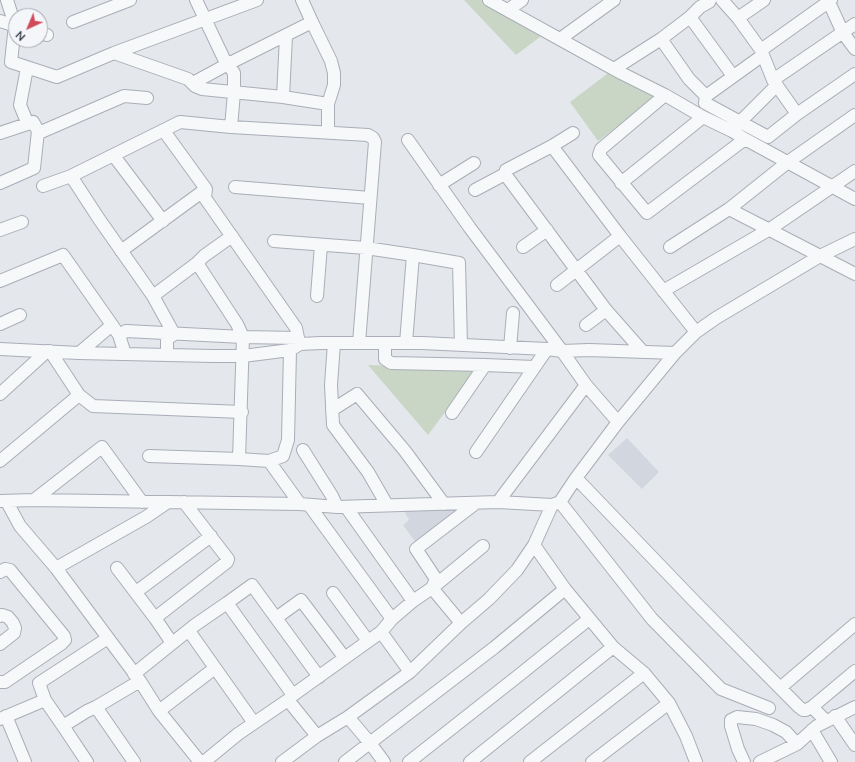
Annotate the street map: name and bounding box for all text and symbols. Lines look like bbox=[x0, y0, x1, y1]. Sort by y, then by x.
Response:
north arrow bbox=[8, 8, 48, 48]
text: N bbox=[13, 28, 28, 44]

